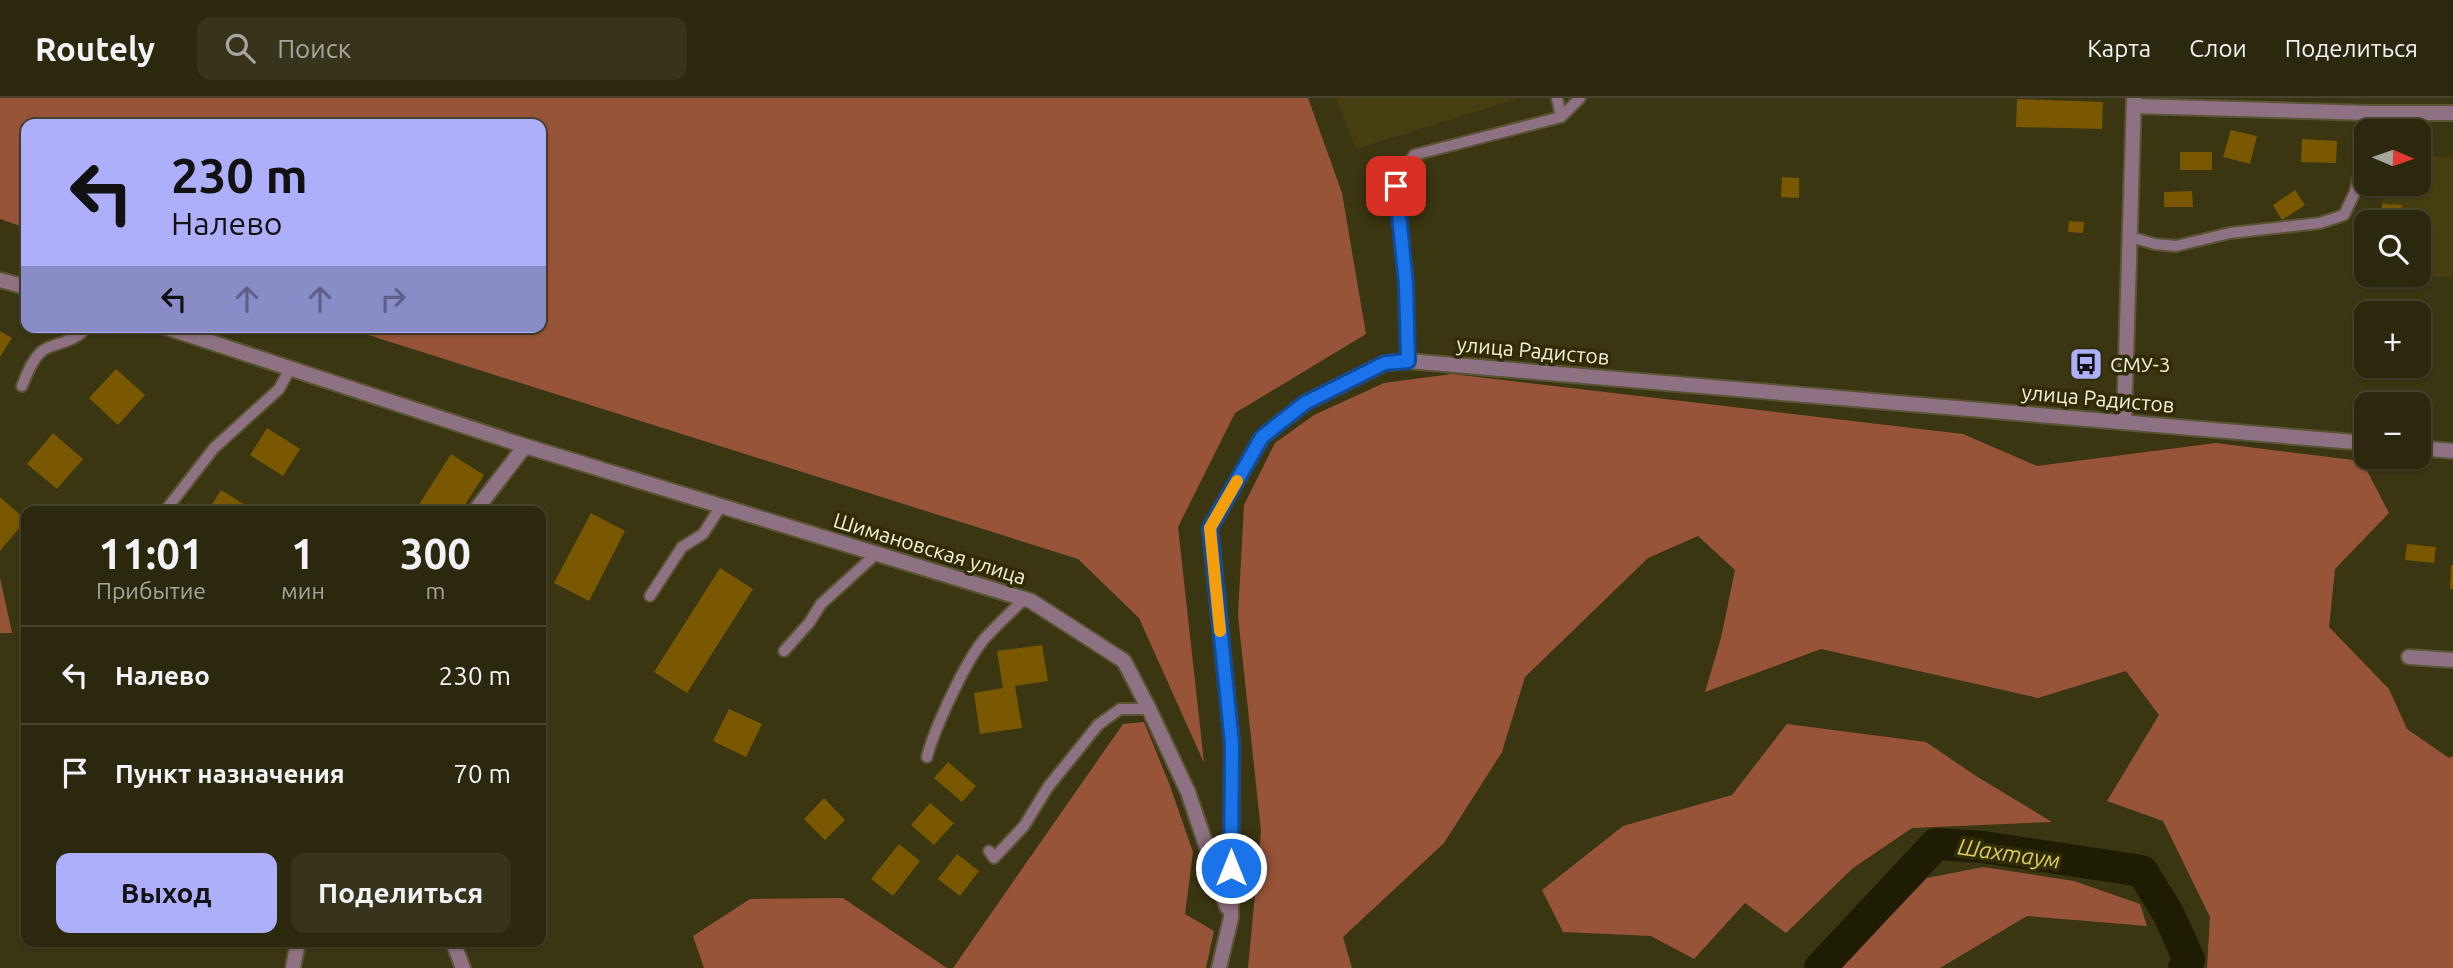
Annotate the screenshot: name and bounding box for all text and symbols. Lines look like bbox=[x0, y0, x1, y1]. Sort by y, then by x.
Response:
search box bbox=[197, 17, 687, 80]
icon: search bbox=[221, 29, 259, 67]
text: Routely bbox=[35, 30, 155, 67]
text: Поиск bbox=[277, 34, 351, 63]
text: Карта bbox=[2087, 35, 2151, 62]
text: Слои bbox=[2189, 35, 2247, 62]
text: Поделиться bbox=[2285, 35, 2418, 62]
north arrow bbox=[2354, 119, 2431, 196]
map controls bbox=[2354, 119, 2431, 469]
icon: left bbox=[56, 147, 147, 238]
text: 230 m bbox=[171, 147, 308, 202]
pin bbox=[1366, 156, 1426, 216]
icon: arrive bbox=[1377, 167, 1415, 205]
text: Налево bbox=[171, 205, 283, 241]
button: search bbox=[2354, 210, 2431, 287]
icon: left bbox=[155, 280, 193, 318]
icon: ahead bbox=[228, 280, 266, 318]
icon: ahead bbox=[301, 280, 339, 318]
icon: right bbox=[374, 280, 412, 318]
button: + bbox=[2354, 301, 2431, 378]
street label: улица Радистов bbox=[1456, 331, 1610, 369]
bus stop icon: СМУ-3 bbox=[2067, 345, 2105, 383]
place label: СМУ-3 bbox=[2110, 352, 2171, 376]
street label: улица Радистов bbox=[2021, 379, 2175, 417]
button: − bbox=[2354, 392, 2431, 469]
street label: Шимановская улица bbox=[831, 507, 1029, 589]
text: 11:01 bbox=[98, 530, 204, 577]
text: 1 bbox=[291, 530, 315, 577]
text: 300 bbox=[400, 530, 471, 577]
text: Прибытие bbox=[96, 578, 206, 603]
text: мин bbox=[281, 578, 325, 603]
text: m bbox=[425, 578, 445, 603]
icon: left bbox=[56, 656, 94, 694]
text: Налево bbox=[115, 661, 210, 690]
text: 230 m bbox=[439, 661, 511, 690]
icon: arrive bbox=[56, 754, 94, 792]
text: Пункт назначения bbox=[115, 759, 345, 788]
text: 70 m bbox=[453, 759, 511, 788]
position arrow bbox=[1194, 831, 1268, 905]
water label: Шахтаум bbox=[1956, 833, 2062, 873]
button: Выход bbox=[56, 853, 277, 933]
button: Поделиться bbox=[291, 853, 511, 933]

